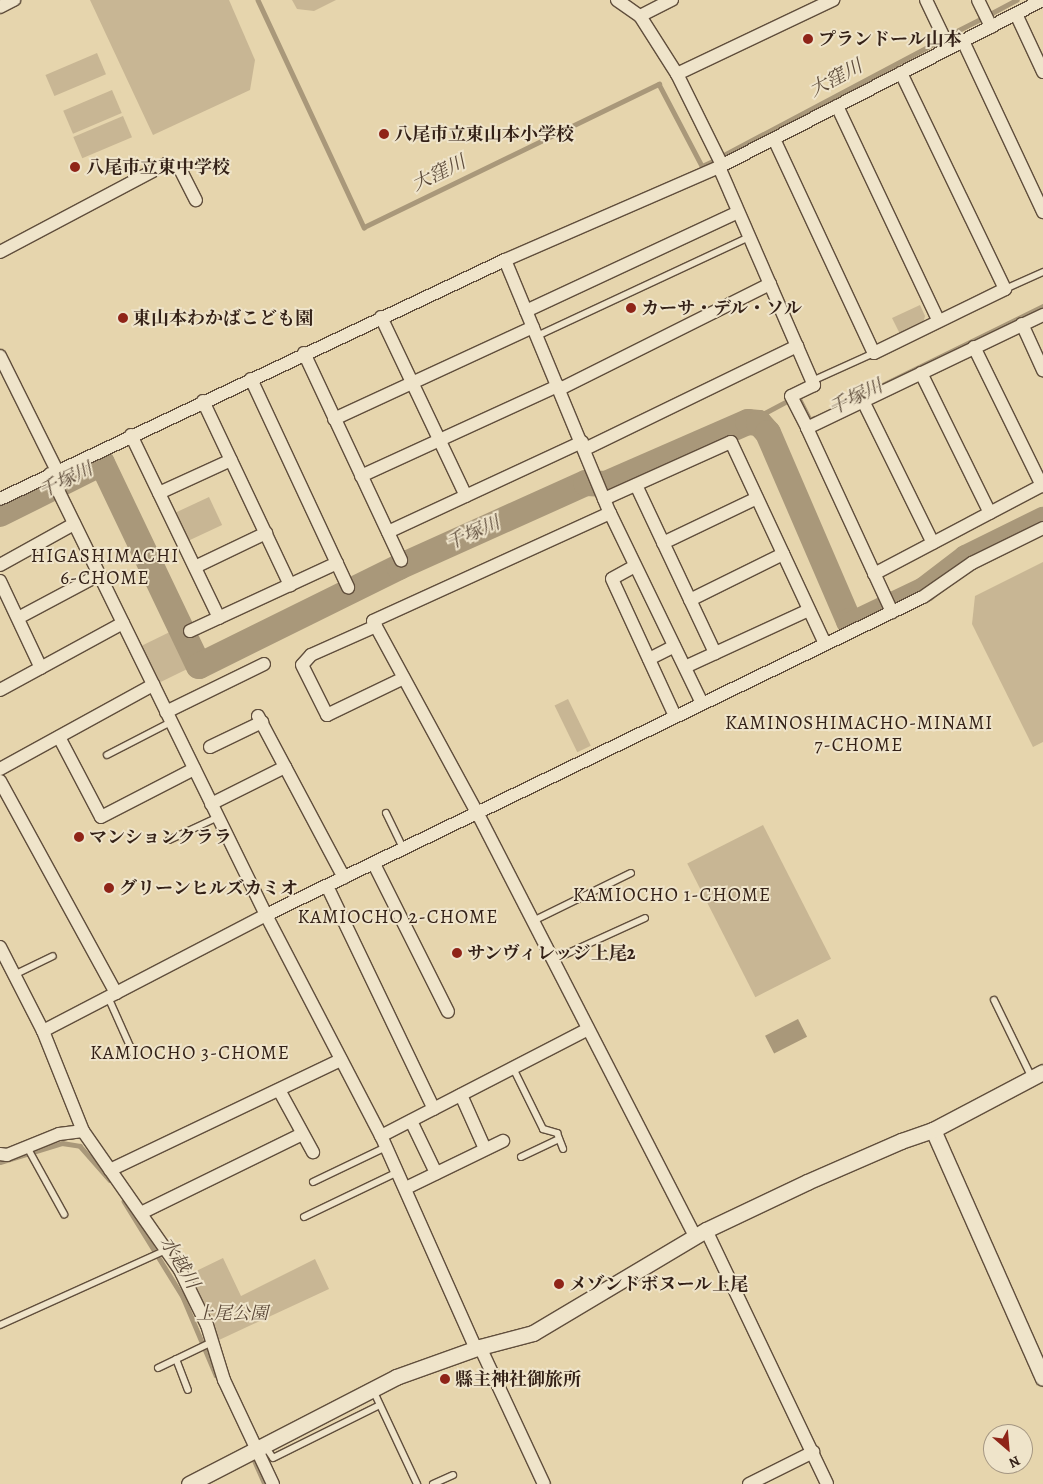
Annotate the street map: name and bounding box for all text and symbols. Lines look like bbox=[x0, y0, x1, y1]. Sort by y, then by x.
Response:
place label: プランドール山本 bbox=[818, 28, 962, 50]
marker: プランドール山本 bbox=[802, 33, 814, 45]
water label: 大窪川 bbox=[805, 56, 867, 102]
place label: 八尾市立東山本小学校 bbox=[394, 123, 574, 145]
marker: 八尾市立東山本小学校 bbox=[378, 128, 390, 140]
water label: 大窪川 bbox=[408, 151, 470, 197]
place label: 八尾市立東中学校 bbox=[86, 156, 230, 178]
marker: 八尾市立東中学校 bbox=[68, 160, 82, 174]
place label: カーサ・デル・ソル bbox=[641, 297, 803, 319]
marker: カーサ・デル・ソル bbox=[625, 302, 637, 314]
place label: 東山本わかばこども園 bbox=[133, 307, 313, 329]
marker: 東山本わかばこども園 bbox=[117, 312, 129, 324]
water label: 千塚川 bbox=[825, 375, 887, 421]
water label: 千塚川 bbox=[35, 458, 97, 504]
water label: 千塚川 bbox=[442, 512, 504, 556]
district label: HIGASHIMACHI 6-CHOME bbox=[29, 546, 181, 590]
district label: KAMINOSHIMACHO-MINAMI 7-CHOME bbox=[722, 713, 996, 757]
place label: マンションクララ bbox=[89, 826, 233, 848]
marker: マンションクララ bbox=[73, 831, 85, 843]
place label: グリーンヒルズカミオ bbox=[119, 877, 299, 899]
marker: グリーンヒルズカミオ bbox=[103, 882, 115, 894]
district label: KAMIOCHO 1-CHOME bbox=[571, 885, 773, 907]
district label: KAMIOCHO 2-CHOME bbox=[296, 907, 500, 929]
place label: サンヴィレッジ上尾2 bbox=[467, 942, 638, 964]
marker: サンヴィレッジ上尾2 bbox=[451, 947, 463, 959]
district label: KAMIOCHO 3-CHOME bbox=[88, 1043, 292, 1065]
water label: 水越川 bbox=[155, 1233, 203, 1293]
place label: メゾンドボヌール上尾 bbox=[569, 1273, 749, 1295]
marker: メゾンドボヌール上尾 bbox=[553, 1278, 565, 1290]
park label: 上尾公園 bbox=[196, 1302, 268, 1324]
place label: 縣主神社御旅所 bbox=[455, 1368, 581, 1390]
marker: 縣主神社御旅所 bbox=[439, 1373, 451, 1385]
north arrow bbox=[983, 1424, 1033, 1474]
text: N bbox=[1006, 1451, 1023, 1473]

